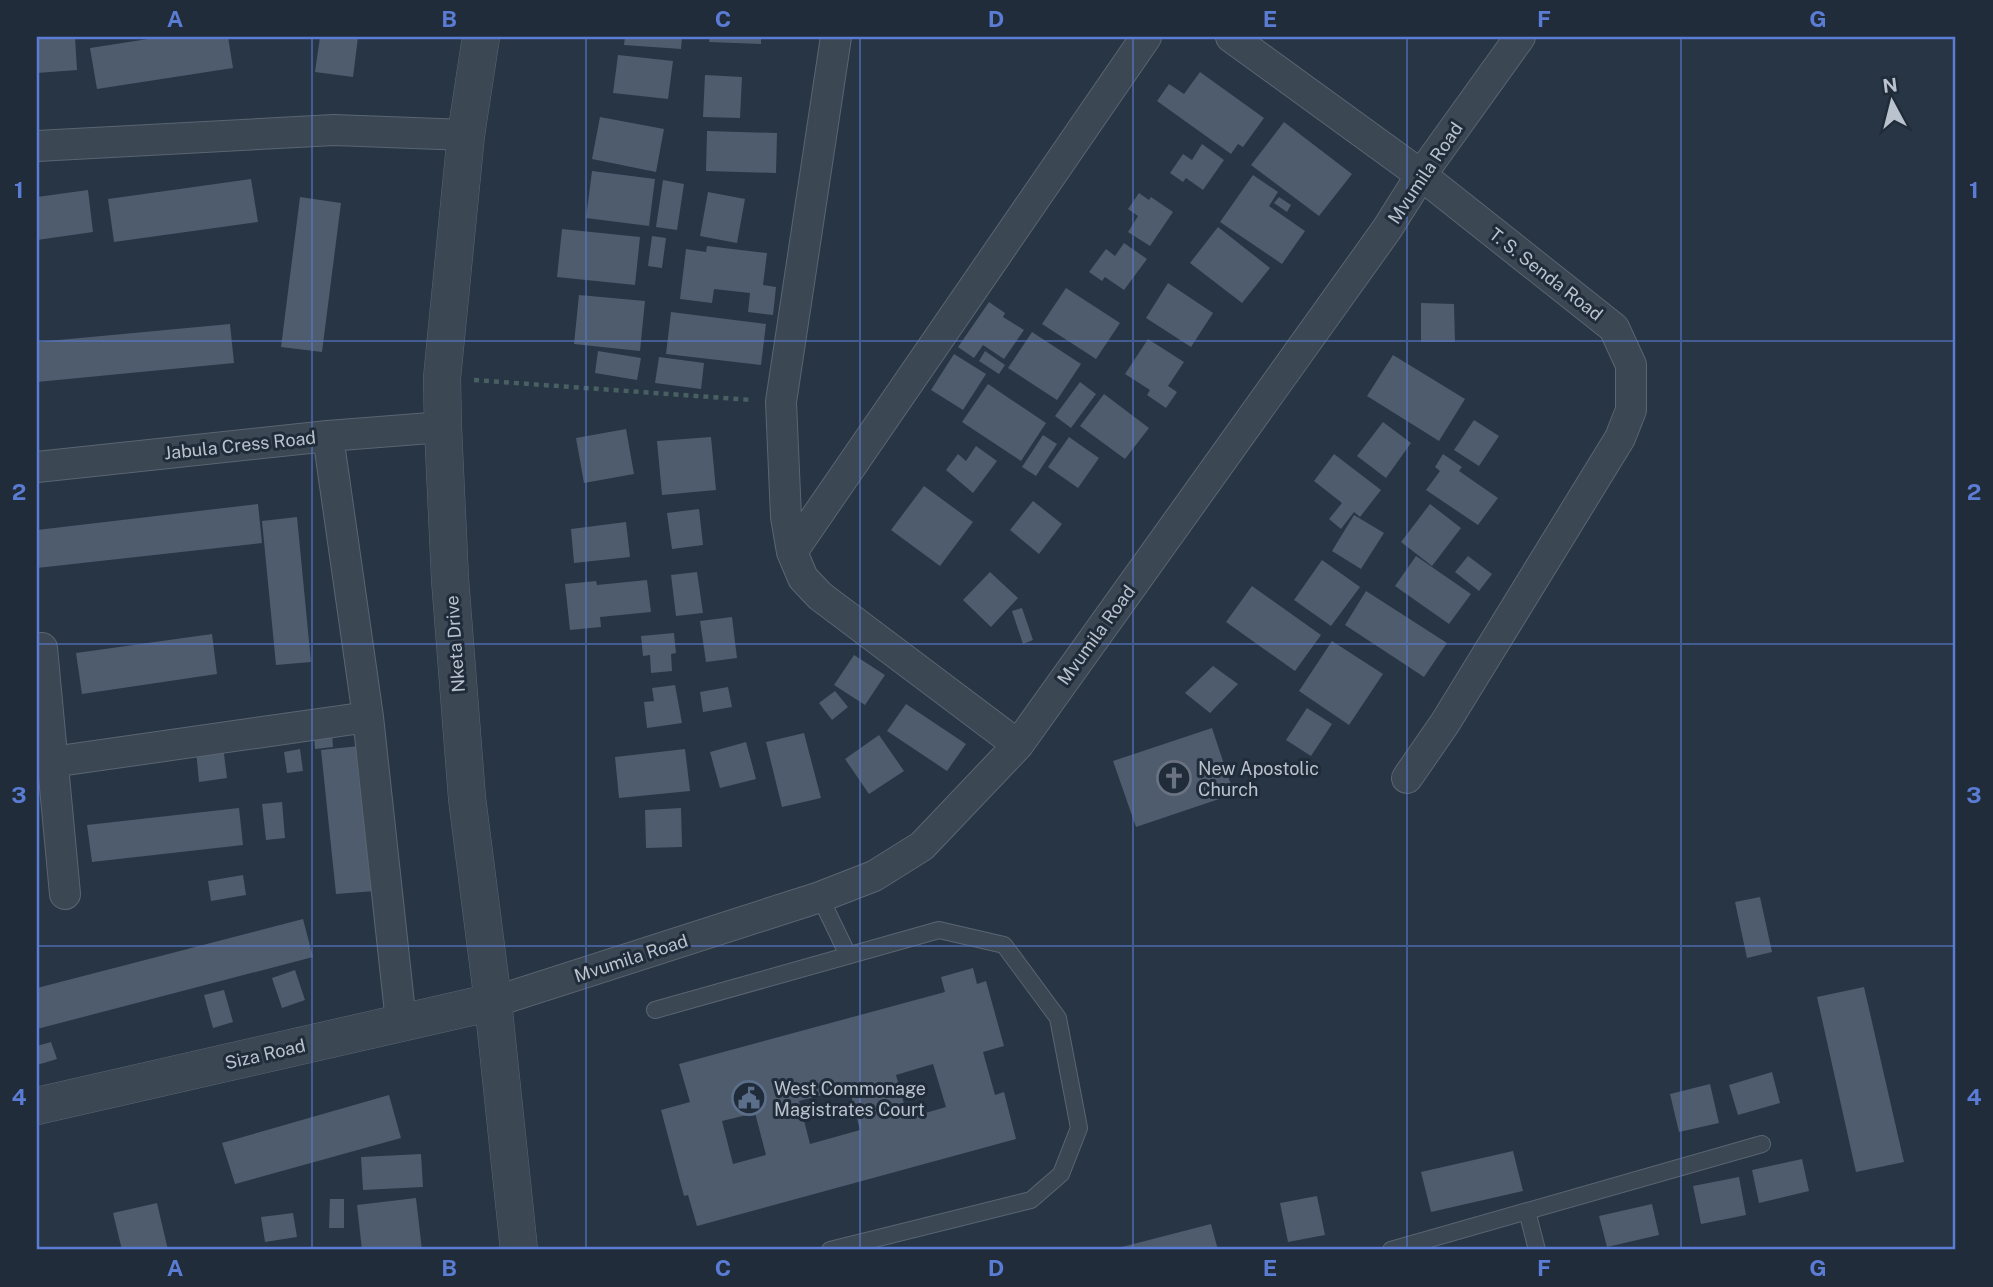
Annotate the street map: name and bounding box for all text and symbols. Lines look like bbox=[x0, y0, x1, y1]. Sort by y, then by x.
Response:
text: A bbox=[167, 5, 184, 32]
text: B bbox=[441, 5, 457, 32]
text: C bbox=[715, 5, 731, 32]
text: D bbox=[988, 5, 1004, 32]
text: E bbox=[1263, 5, 1277, 32]
text: F bbox=[1537, 5, 1551, 32]
text: G bbox=[1809, 5, 1827, 32]
north arrow bbox=[1856, 66, 1926, 136]
text: N bbox=[1881, 73, 1899, 97]
street label: Mvumila Road bbox=[1383, 118, 1467, 228]
text: 1 bbox=[14, 176, 24, 203]
text: 1 bbox=[1969, 176, 1979, 203]
street label: T. S. Senda Road bbox=[1485, 223, 1607, 325]
street label: Jabula Cress Road bbox=[163, 427, 317, 463]
text: 2 bbox=[12, 478, 26, 505]
text: 2 bbox=[1967, 478, 1981, 505]
street label: Mvumila Road bbox=[1053, 581, 1139, 689]
street label: Nketa Drive bbox=[441, 595, 469, 693]
place label: New Apostolic Church bbox=[1198, 758, 1319, 800]
church icon: New Apostolic Church bbox=[1155, 759, 1193, 797]
text: 3 bbox=[11, 781, 27, 808]
text: 3 bbox=[1966, 781, 1982, 808]
street label: Mvumila Road bbox=[572, 930, 690, 986]
street label: Siza Road bbox=[223, 1035, 307, 1073]
place label: West Commonage Magistrates Court bbox=[774, 1078, 926, 1120]
public building icon: West Commonage Magistrates Court bbox=[730, 1079, 768, 1117]
text: 4 bbox=[11, 1083, 27, 1110]
text: 4 bbox=[1966, 1083, 1982, 1110]
text: A bbox=[167, 1254, 184, 1281]
text: B bbox=[441, 1254, 457, 1281]
text: C bbox=[715, 1254, 731, 1281]
text: D bbox=[988, 1254, 1004, 1281]
text: E bbox=[1263, 1254, 1277, 1281]
text: F bbox=[1537, 1254, 1551, 1281]
text: G bbox=[1809, 1254, 1827, 1281]

